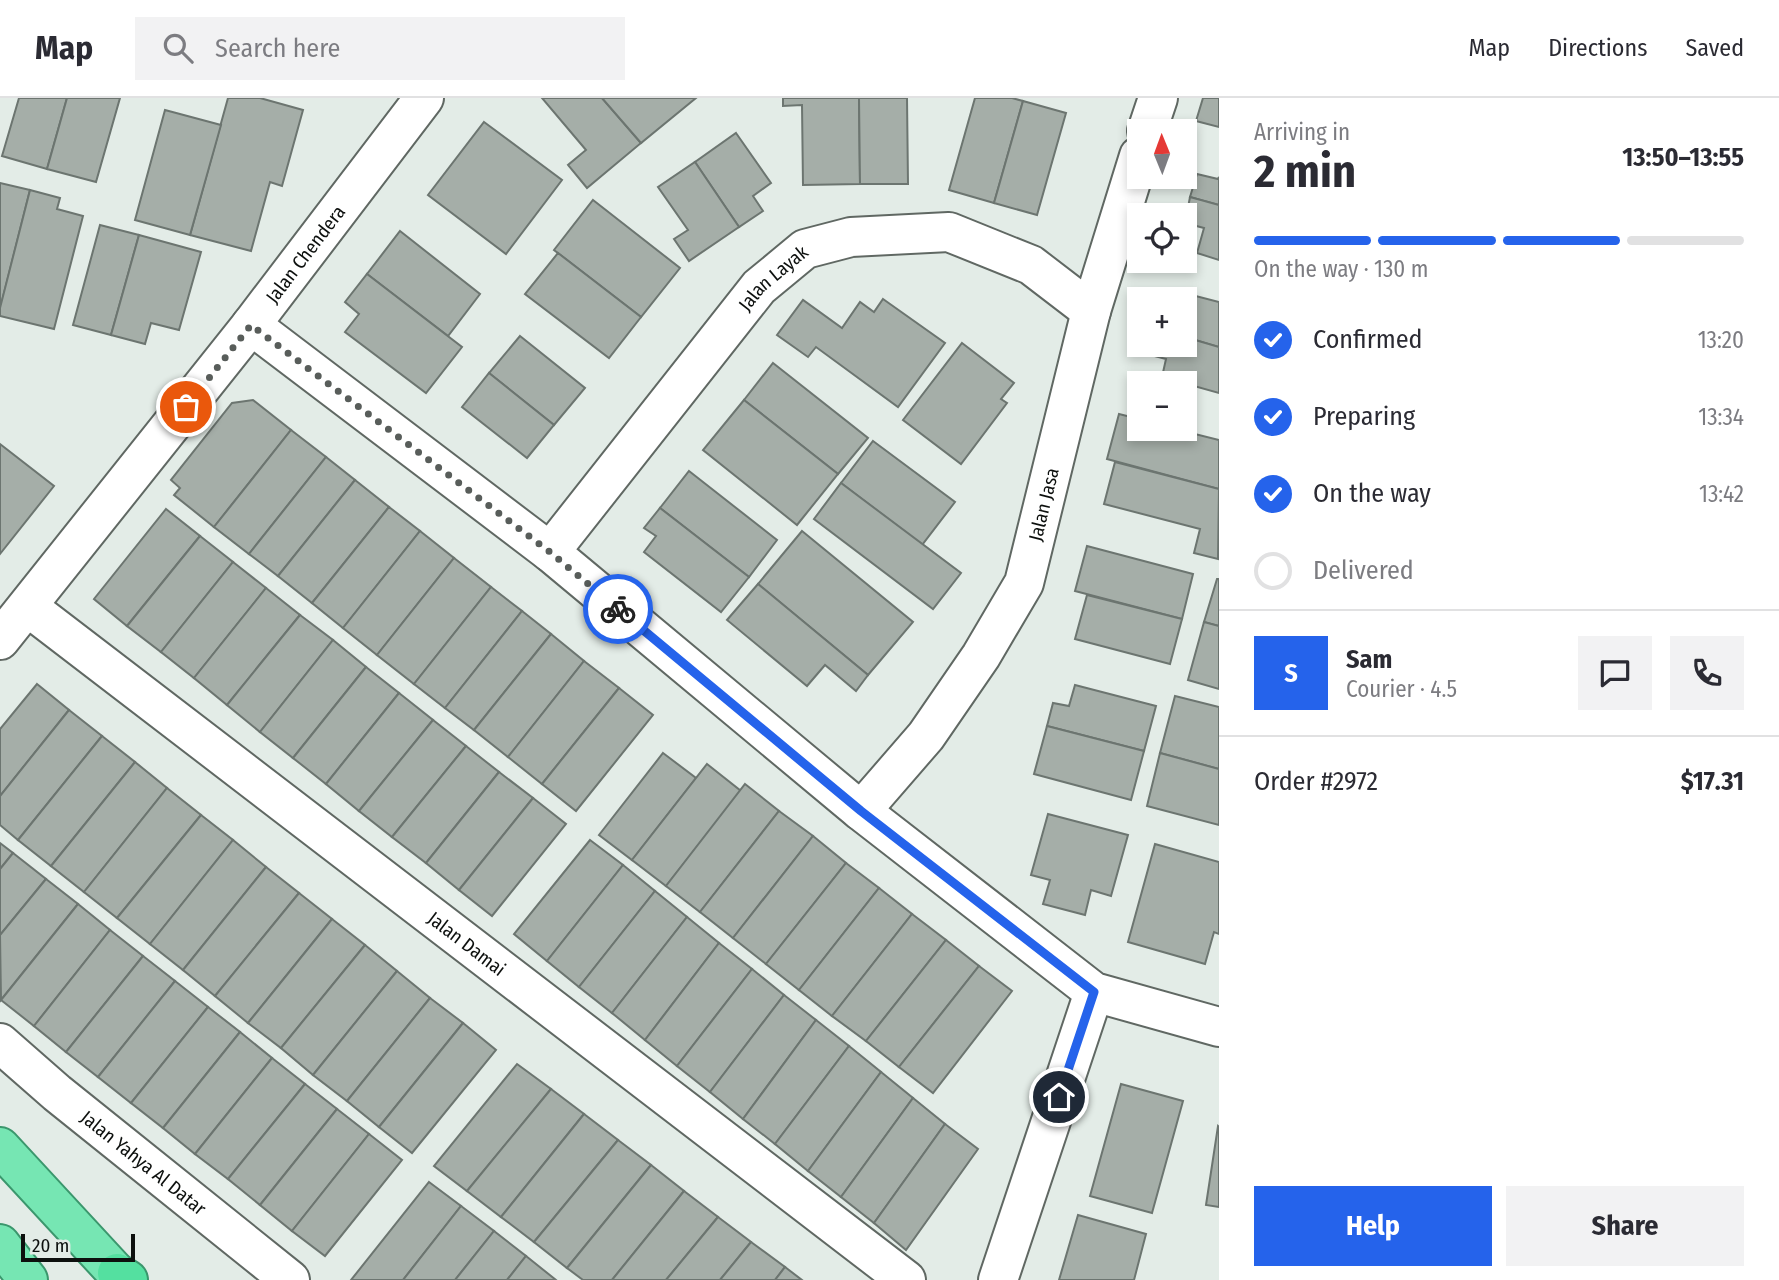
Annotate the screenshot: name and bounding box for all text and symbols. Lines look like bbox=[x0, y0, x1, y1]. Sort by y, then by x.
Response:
search box bbox=[135, 17, 625, 80]
text: Map bbox=[35, 28, 93, 68]
icon: search bbox=[159, 29, 197, 67]
text: Search here bbox=[215, 33, 340, 64]
text: Map bbox=[1469, 34, 1510, 62]
text: Directions bbox=[1548, 34, 1647, 62]
text: Saved bbox=[1685, 34, 1744, 62]
text: Arriving in bbox=[1254, 118, 1350, 146]
north arrow bbox=[1127, 119, 1197, 189]
map controls bbox=[1127, 119, 1197, 441]
text: 13:50–13:55 bbox=[1622, 142, 1744, 173]
text: 2 min bbox=[1254, 144, 1356, 199]
street label: Jalan Chendera bbox=[261, 201, 350, 308]
button: locate bbox=[1127, 203, 1197, 273]
street label: Jalan Layak bbox=[734, 240, 813, 316]
text: On the way · 130 m bbox=[1254, 255, 1428, 283]
button: + bbox=[1127, 287, 1197, 357]
icon: check bbox=[1254, 321, 1292, 359]
text: Confirmed bbox=[1313, 324, 1423, 355]
text: 13:20 bbox=[1698, 326, 1744, 354]
button: − bbox=[1127, 371, 1197, 441]
pin bbox=[156, 377, 216, 437]
icon: bag bbox=[167, 388, 205, 426]
icon: check bbox=[1254, 398, 1292, 436]
text: Preparing bbox=[1313, 401, 1415, 432]
text: 13:34 bbox=[1698, 403, 1744, 431]
street label: Jalan Jasa bbox=[1024, 466, 1064, 544]
icon: check bbox=[1254, 475, 1292, 513]
text: On the way bbox=[1313, 478, 1431, 509]
text: 13:42 bbox=[1699, 480, 1744, 508]
text: Delivered bbox=[1313, 555, 1414, 586]
courier bbox=[583, 574, 653, 644]
icon: bike bbox=[599, 590, 637, 628]
button: chat bbox=[1578, 636, 1652, 710]
button: phone bbox=[1670, 636, 1744, 710]
text: Sam bbox=[1346, 644, 1392, 675]
text: S bbox=[1284, 658, 1298, 689]
text: Courier · 4.5 bbox=[1346, 675, 1457, 703]
text: Order #2972 bbox=[1254, 766, 1378, 797]
text: $17.31 bbox=[1681, 766, 1744, 797]
street label: Jalan Damai bbox=[423, 907, 510, 981]
pin bbox=[1029, 1067, 1089, 1127]
icon: home bbox=[1040, 1078, 1078, 1116]
street label: Jalan Yahya Al Datar bbox=[76, 1106, 211, 1220]
button: Help bbox=[1254, 1186, 1492, 1266]
button: Share bbox=[1506, 1186, 1744, 1266]
scale bar bbox=[21, 1231, 135, 1263]
text: 20 m bbox=[32, 1234, 69, 1257]

